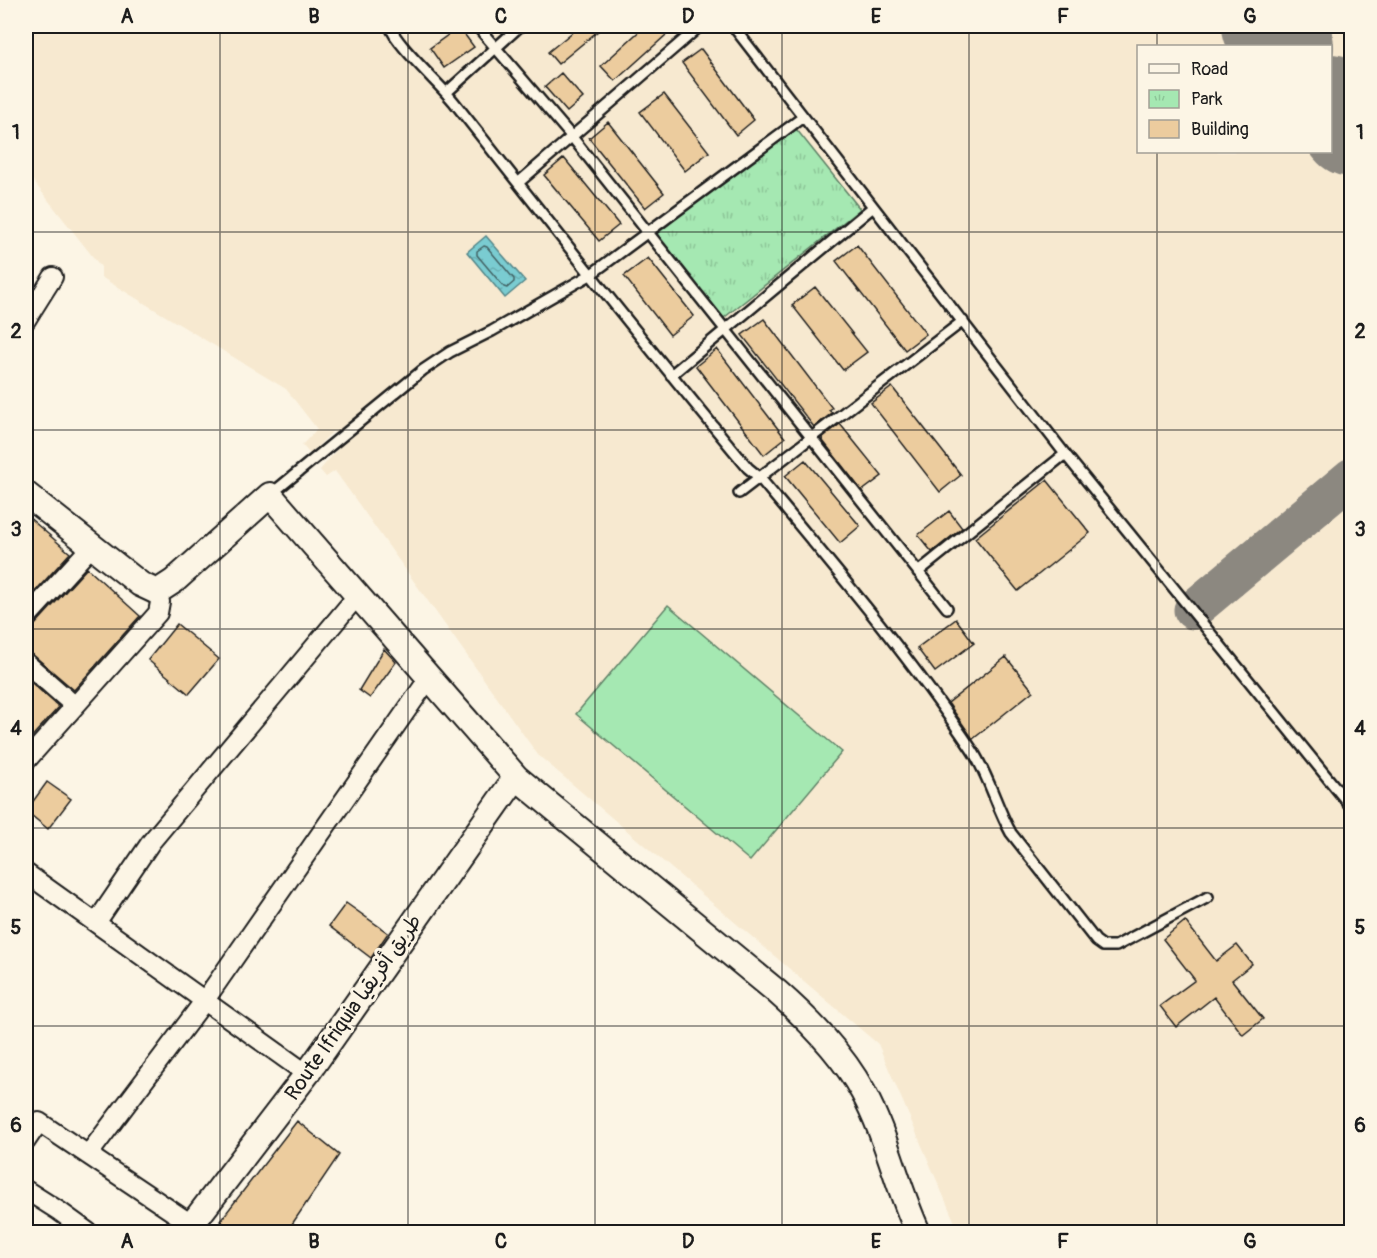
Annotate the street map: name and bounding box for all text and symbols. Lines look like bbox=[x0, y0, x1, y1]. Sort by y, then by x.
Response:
text: A bbox=[121, 4, 134, 29]
text: B bbox=[308, 4, 320, 29]
text: C bbox=[495, 4, 507, 29]
text: D bbox=[682, 4, 695, 29]
text: E bbox=[871, 4, 882, 29]
text: F bbox=[1057, 4, 1069, 29]
text: G bbox=[1243, 4, 1257, 29]
legend bbox=[1137, 45, 1332, 153]
text: Road bbox=[1191, 58, 1228, 81]
text: Park bbox=[1191, 88, 1223, 111]
text: Building bbox=[1191, 118, 1249, 141]
text: 1 bbox=[12, 120, 20, 145]
text: 1 bbox=[1356, 120, 1364, 145]
text: 2 bbox=[10, 319, 22, 344]
text: 2 bbox=[1354, 319, 1366, 344]
text: 3 bbox=[10, 517, 22, 542]
text: 3 bbox=[1354, 517, 1366, 542]
text: 4 bbox=[10, 716, 22, 741]
text: 4 bbox=[1354, 716, 1366, 741]
street label: Route Ifriquia طريق أفريقيا bbox=[279, 909, 428, 1106]
text: 5 bbox=[11, 915, 22, 940]
text: 5 bbox=[1355, 915, 1366, 940]
text: 6 bbox=[10, 1113, 22, 1138]
text: 6 bbox=[1354, 1113, 1366, 1138]
text: A bbox=[121, 1229, 134, 1254]
text: B bbox=[308, 1229, 320, 1254]
text: C bbox=[495, 1229, 507, 1254]
text: D bbox=[682, 1229, 695, 1254]
text: E bbox=[871, 1229, 882, 1254]
text: F bbox=[1057, 1229, 1069, 1254]
text: G bbox=[1243, 1229, 1257, 1254]

